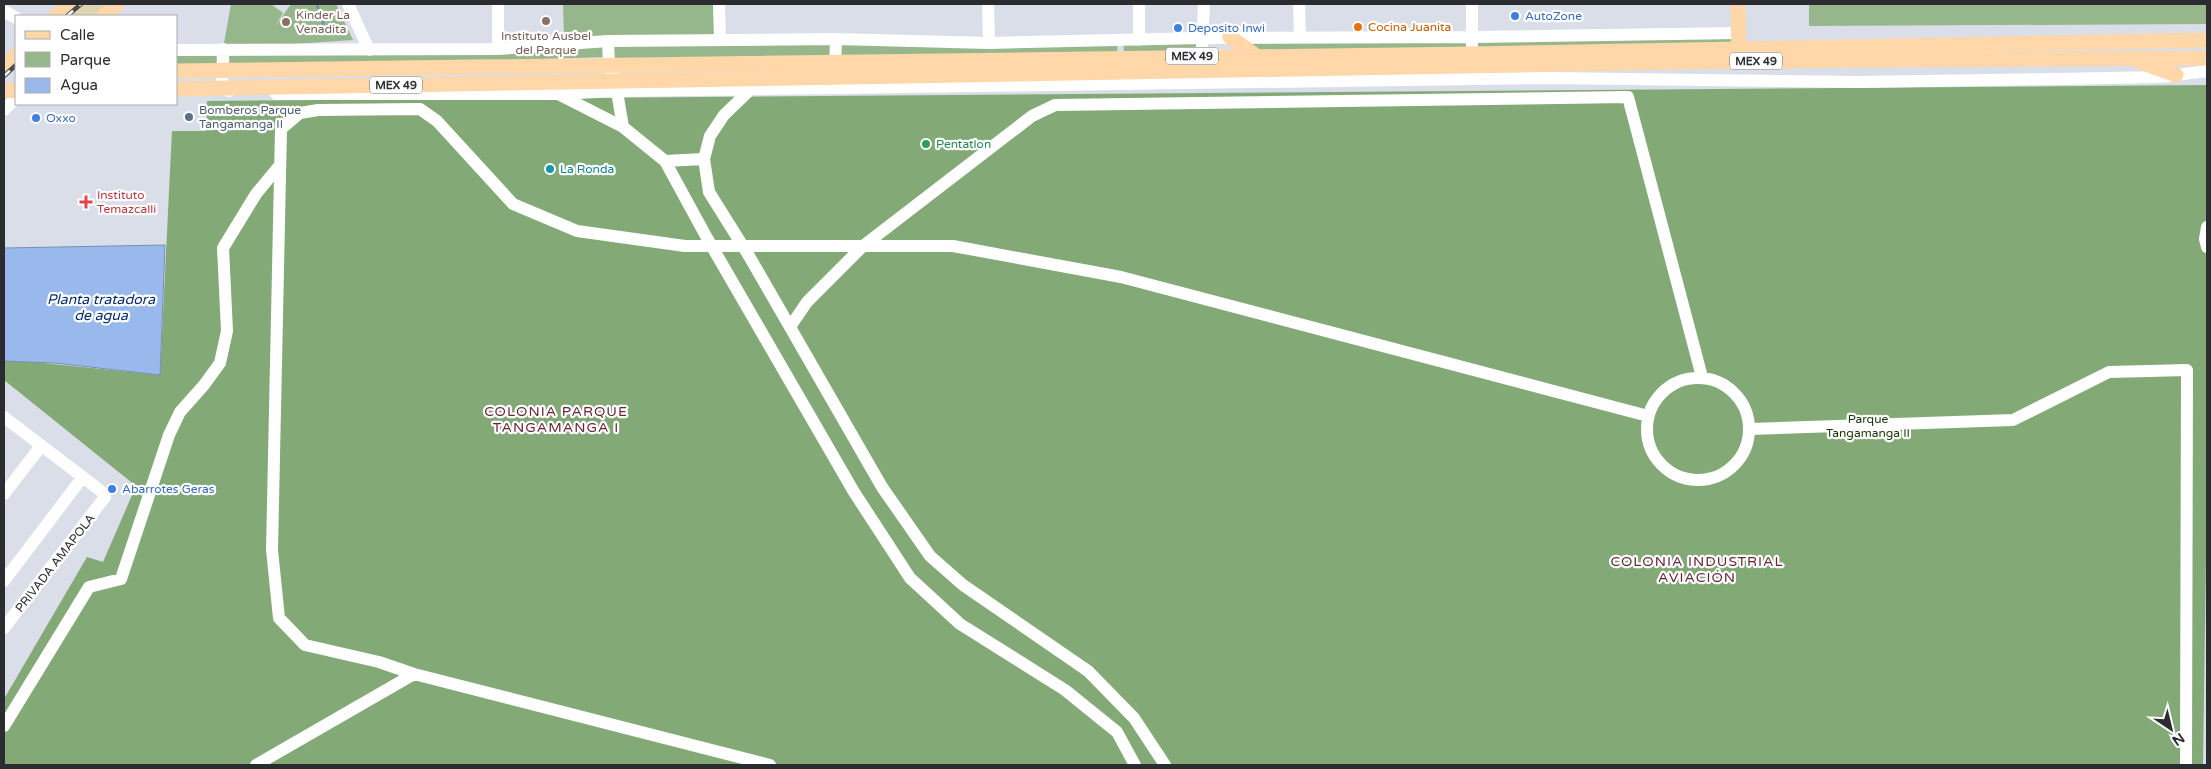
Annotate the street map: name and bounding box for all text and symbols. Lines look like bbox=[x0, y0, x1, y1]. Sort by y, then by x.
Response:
place label: Kinder La Venadita bbox=[296, 8, 350, 36]
place label: AutoZone bbox=[1525, 9, 1582, 23]
marker: AutoZone bbox=[1509, 10, 1521, 22]
legend bbox=[15, 15, 178, 105]
marker: Instituto Ausbel del Parque bbox=[540, 15, 552, 27]
marker: Kinder La Venadita bbox=[280, 16, 292, 28]
place label: Cocina Juanita bbox=[1368, 20, 1451, 34]
place label: Deposito Inwi bbox=[1188, 21, 1265, 35]
marker: Cocina Juanita bbox=[1352, 21, 1364, 33]
marker: Deposito Inwi bbox=[1172, 22, 1184, 34]
text: Calle bbox=[60, 26, 95, 44]
place label: Instituto Ausbel del Parque bbox=[501, 29, 591, 57]
road number: MEX 49 bbox=[1166, 48, 1218, 64]
text: Parque bbox=[60, 51, 111, 69]
road number: MEX 49 bbox=[1730, 52, 1782, 70]
text: Agua bbox=[60, 76, 98, 94]
road number: MEX 49 bbox=[370, 76, 422, 94]
place label: Bomberos Parque Tangamanga II bbox=[199, 103, 301, 131]
place label: Oxxo bbox=[46, 111, 76, 125]
marker: Bomberos Parque Tangamanga II bbox=[183, 111, 195, 123]
marker: Oxxo bbox=[30, 112, 42, 124]
place label: Pentatlon bbox=[936, 137, 991, 151]
marker: Pentatlon bbox=[920, 138, 932, 150]
place label: La Ronda bbox=[560, 162, 614, 176]
marker: La Ronda bbox=[544, 163, 556, 175]
place label: Instituto Temazcalli bbox=[97, 188, 156, 216]
marker: Instituto Temazcalli bbox=[79, 195, 93, 209]
water label: Planta tratadora de agua bbox=[47, 291, 156, 324]
district label: COLONIA PARQUE TANGAMANGA I bbox=[484, 403, 628, 436]
park label: Parque Tangamanga II bbox=[1826, 412, 1910, 440]
place label: Abarrotes Geras bbox=[122, 482, 215, 496]
marker: Abarrotes Geras bbox=[106, 483, 118, 495]
street label: PRIVADA AMAPOLA bbox=[12, 511, 98, 615]
district label: COLONIA INDUSTRIAL AVIACIÓN bbox=[1610, 553, 1784, 586]
north arrow bbox=[2146, 704, 2196, 754]
text: N bbox=[2169, 729, 2188, 749]

